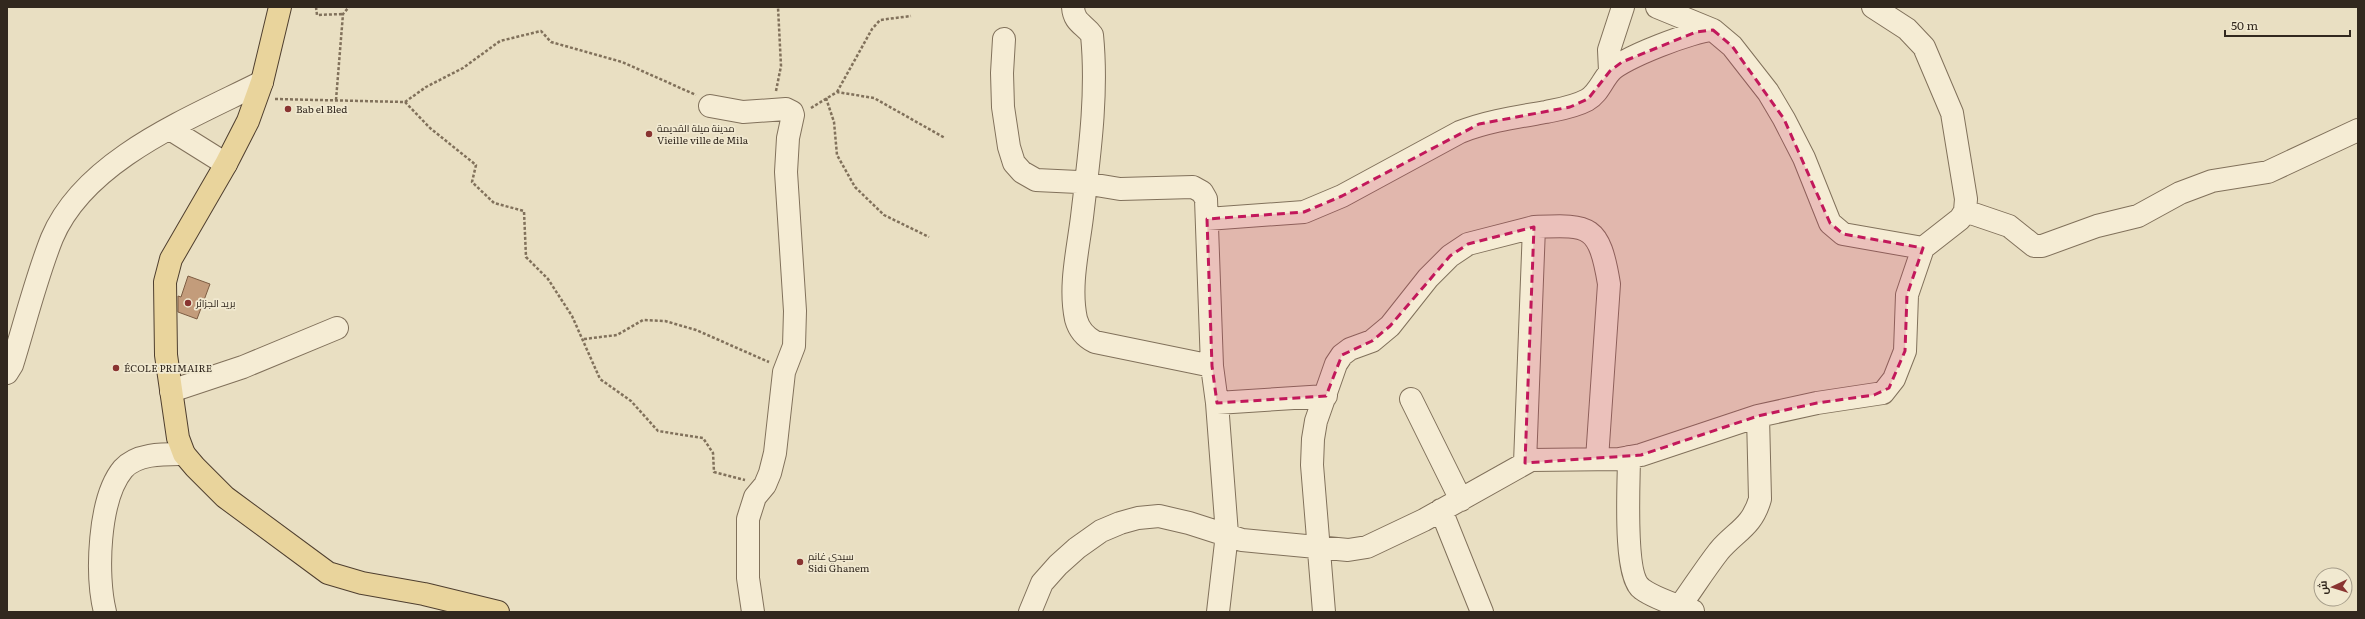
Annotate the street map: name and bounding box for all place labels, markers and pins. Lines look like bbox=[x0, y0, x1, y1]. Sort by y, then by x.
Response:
place label: Bab el Bled bbox=[296, 101, 347, 116]
marker: Bab el Bled bbox=[283, 104, 293, 114]
place label: مدينة ميلة القديمة Vieille ville de Mila bbox=[657, 120, 749, 147]
marker: مدينة ميلة القديمة Vieille ville de Mila bbox=[644, 129, 654, 139]
place label: بريد الجزائر bbox=[195, 295, 235, 310]
marker: بريد الجزائر bbox=[183, 298, 193, 308]
place label: ÉCOLE PRIMAIRE bbox=[124, 360, 212, 375]
marker: ÉCOLE PRIMAIRE bbox=[111, 363, 121, 373]
place label: سيدي غانم Sidi Ghanem bbox=[808, 548, 870, 575]
marker: سيدي غانم Sidi Ghanem bbox=[795, 557, 805, 567]

